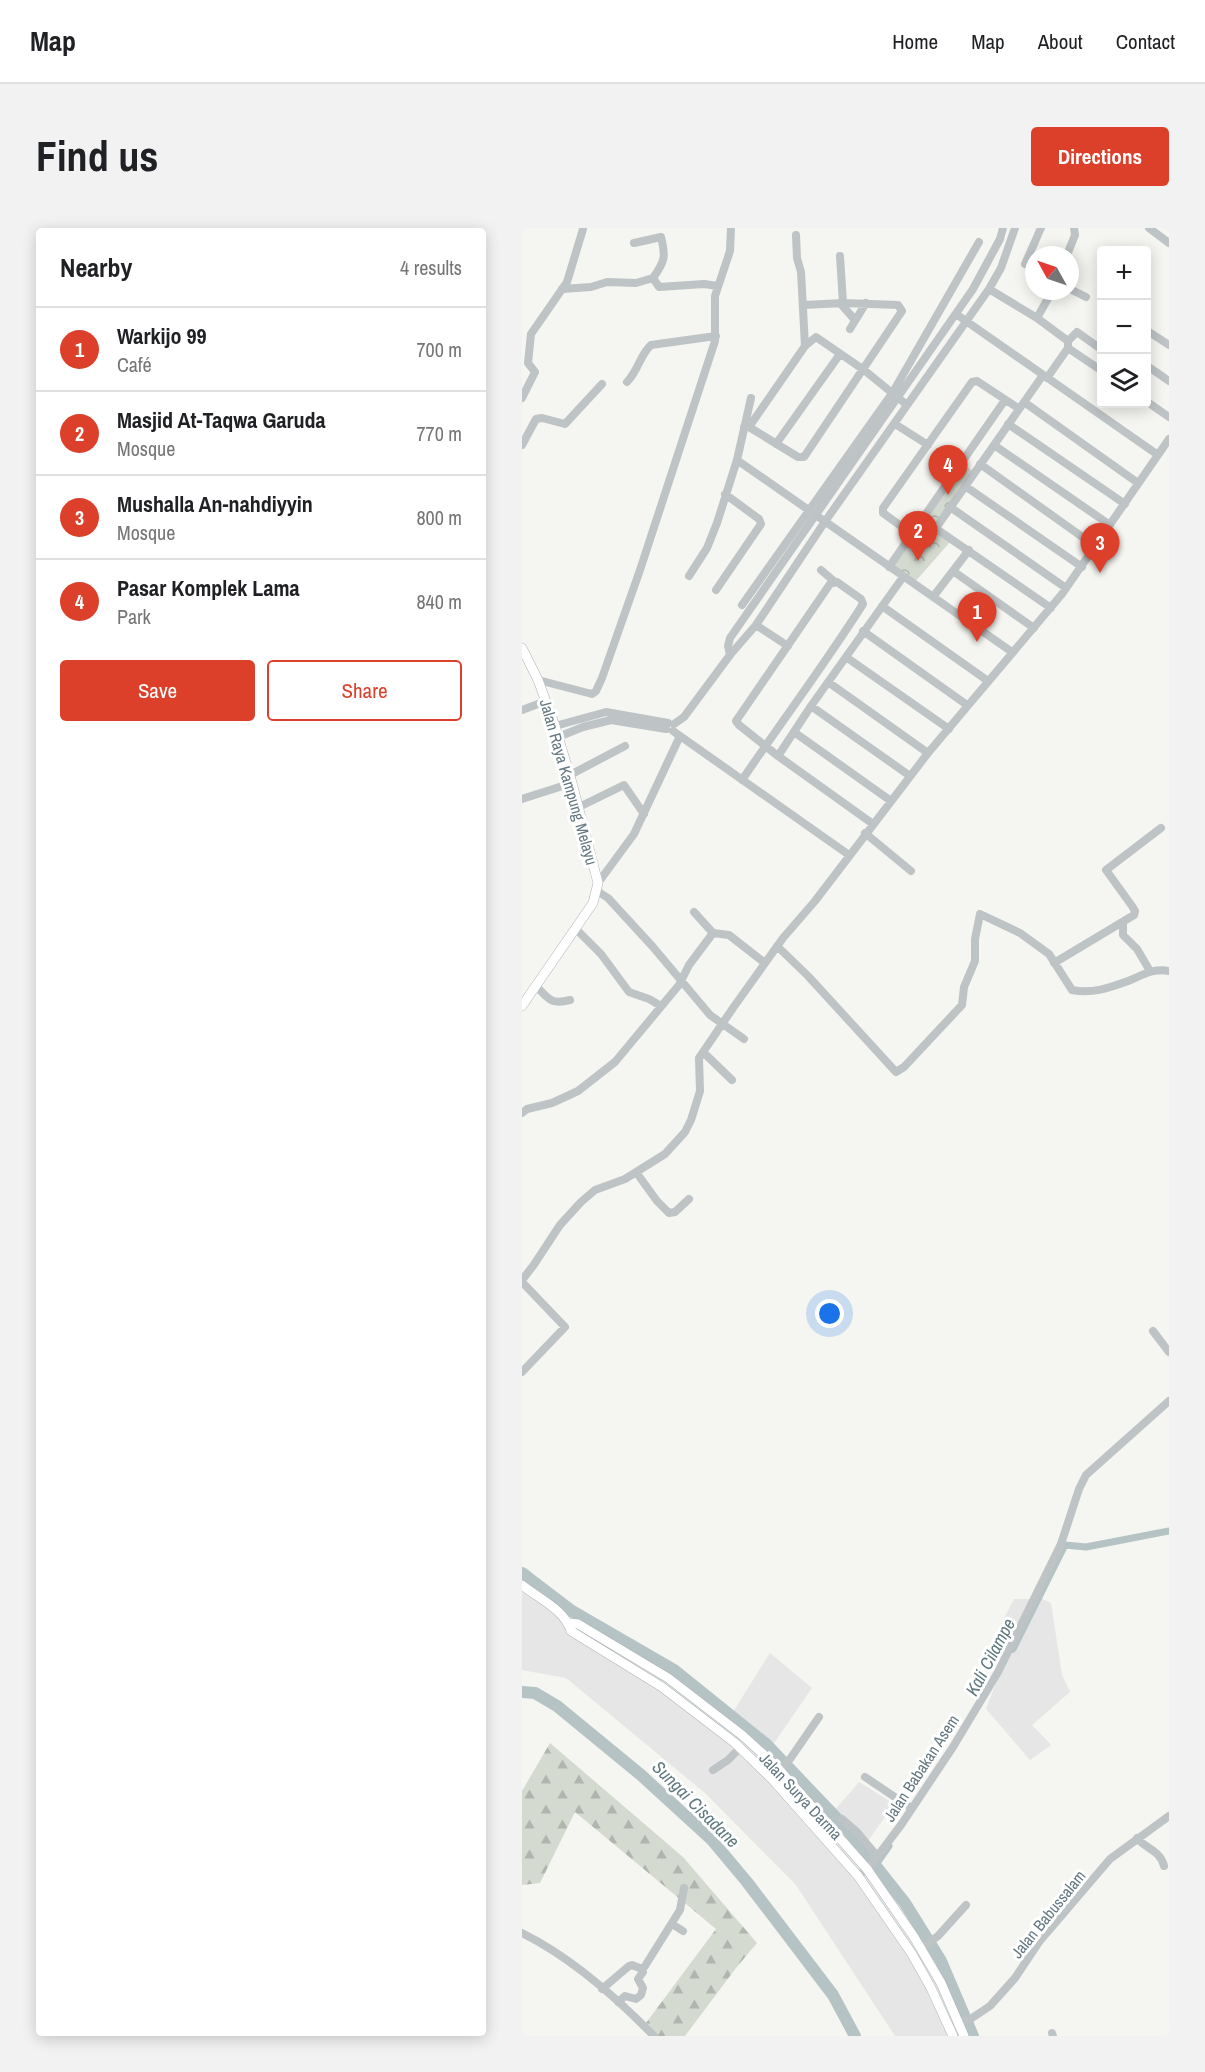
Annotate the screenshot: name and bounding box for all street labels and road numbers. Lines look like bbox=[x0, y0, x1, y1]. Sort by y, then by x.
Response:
street label: Jalan Raya Kampung Melayu bbox=[535, 697, 603, 867]
street label: Jalan Babakan Asem bbox=[878, 1710, 964, 1826]
street label: Jalan Surya Darma bbox=[755, 1747, 848, 1845]
street label: Jalan Babussalam bbox=[1006, 1865, 1090, 1963]

